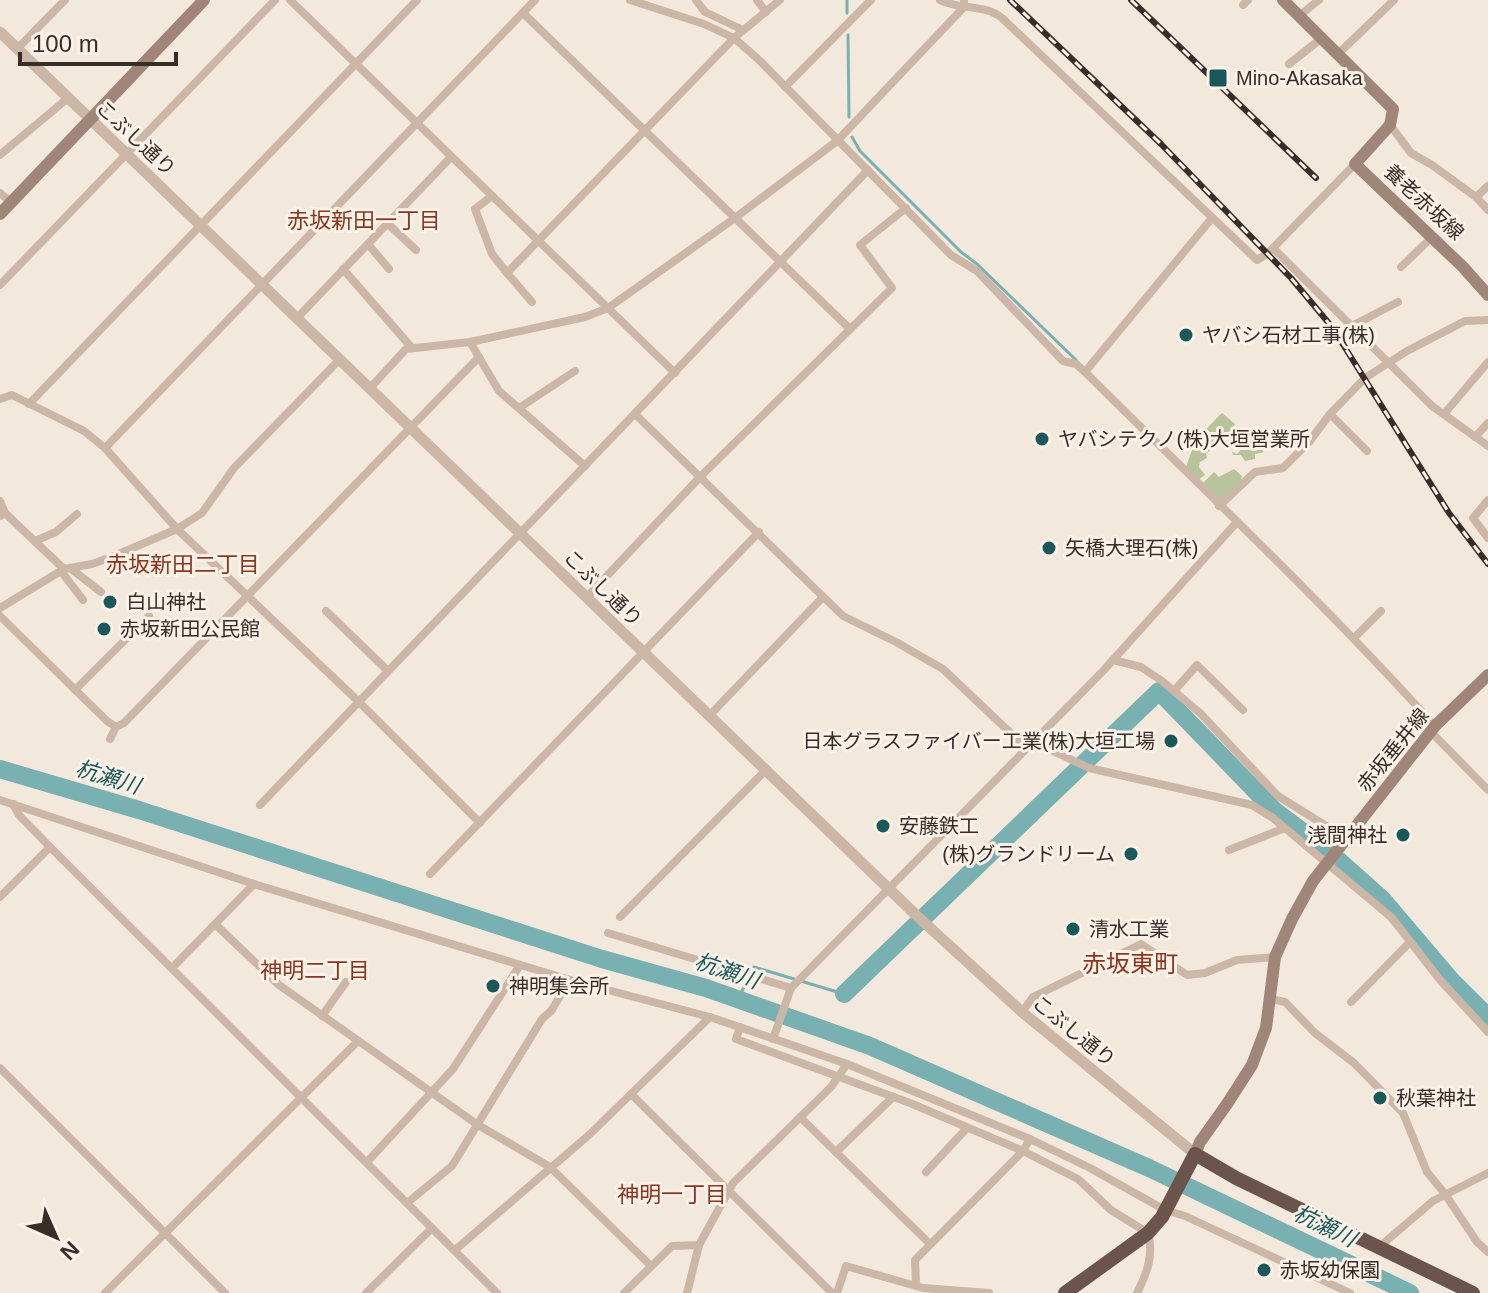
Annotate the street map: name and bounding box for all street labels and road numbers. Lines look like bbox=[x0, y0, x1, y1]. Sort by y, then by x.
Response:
street label: こぶし通り bbox=[92, 96, 180, 180]
street label: 養老赤坂線 bbox=[1380, 160, 1468, 244]
street label: こぶし通り bbox=[559, 545, 647, 631]
street label: 赤坂垂井線 bbox=[1353, 704, 1433, 796]
street label: こぶし通り bbox=[1028, 991, 1120, 1071]

